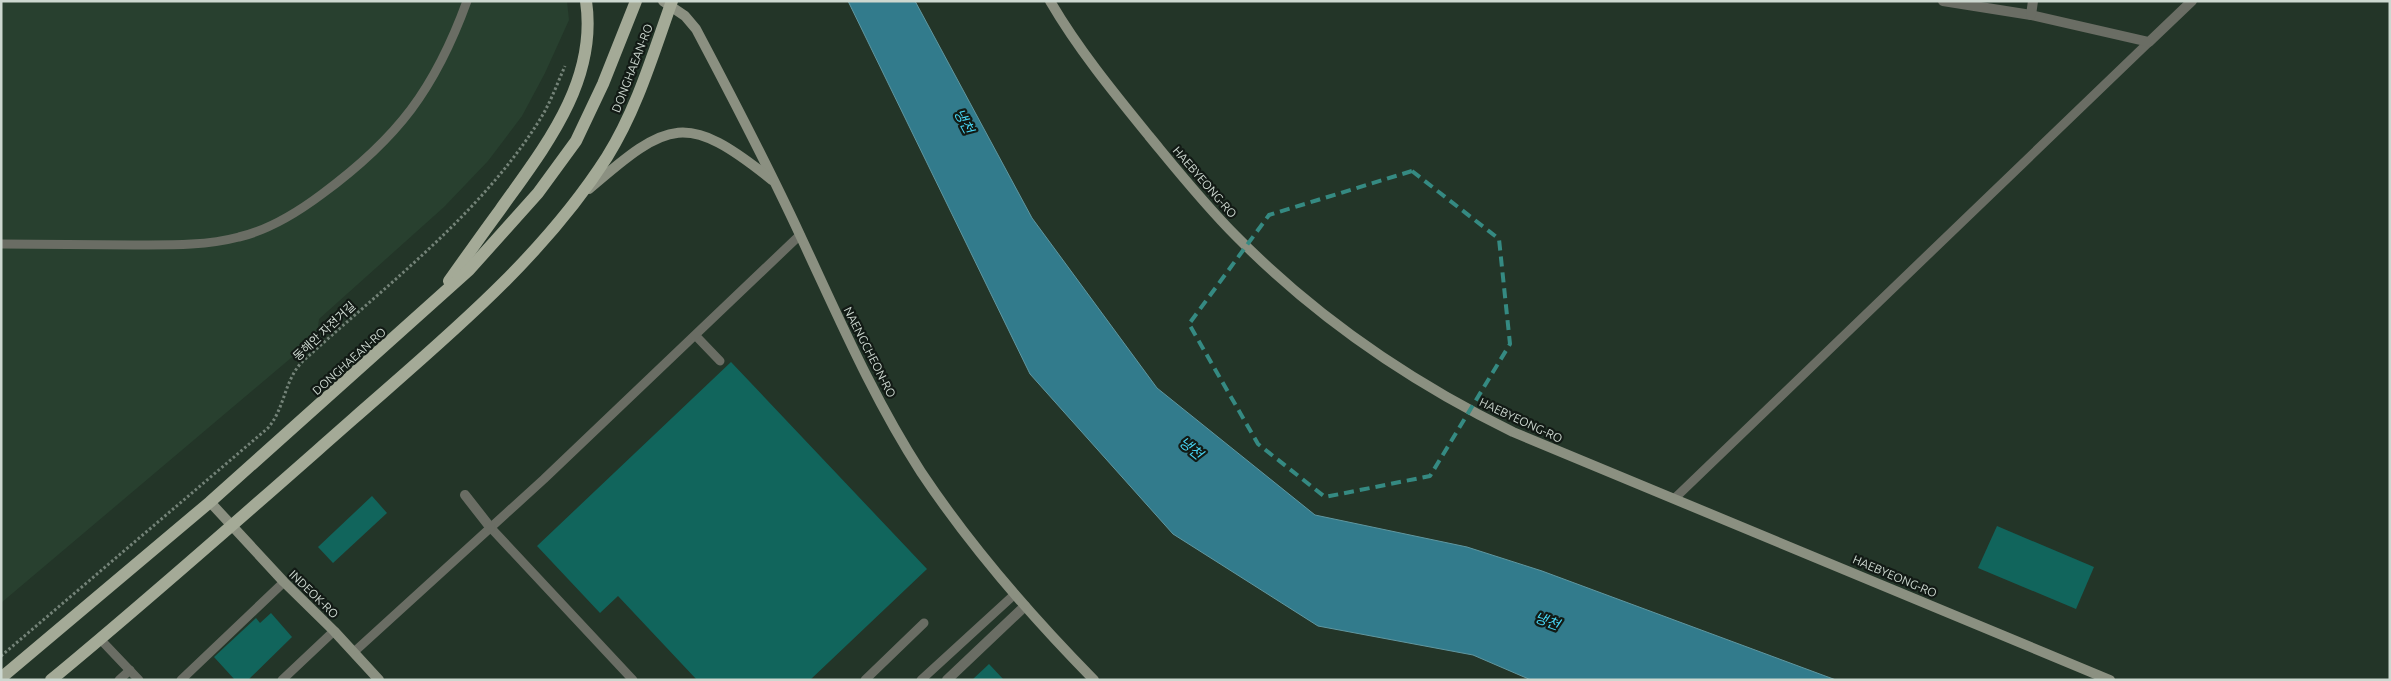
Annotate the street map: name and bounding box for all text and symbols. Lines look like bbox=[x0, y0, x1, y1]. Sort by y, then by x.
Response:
street label: DONGHAEAN-RO bbox=[609, 22, 655, 114]
water label: 냉천 bbox=[951, 106, 978, 137]
street label: HAEBYEONG-RO bbox=[1171, 144, 1239, 220]
street label: 동해안 자전거길 bbox=[290, 299, 358, 363]
street label: NAENGCHEON-RO bbox=[842, 304, 898, 400]
street label: DONGHAEAN-RO bbox=[310, 325, 388, 397]
street label: HAEBYEONG-RO bbox=[1478, 395, 1564, 445]
water label: 냉천 bbox=[1176, 434, 1207, 463]
street label: HAEBYEONG-RO bbox=[1851, 552, 1939, 600]
street label: INDEOK-RO bbox=[287, 567, 341, 621]
water label: 냉천 bbox=[1532, 609, 1563, 633]

